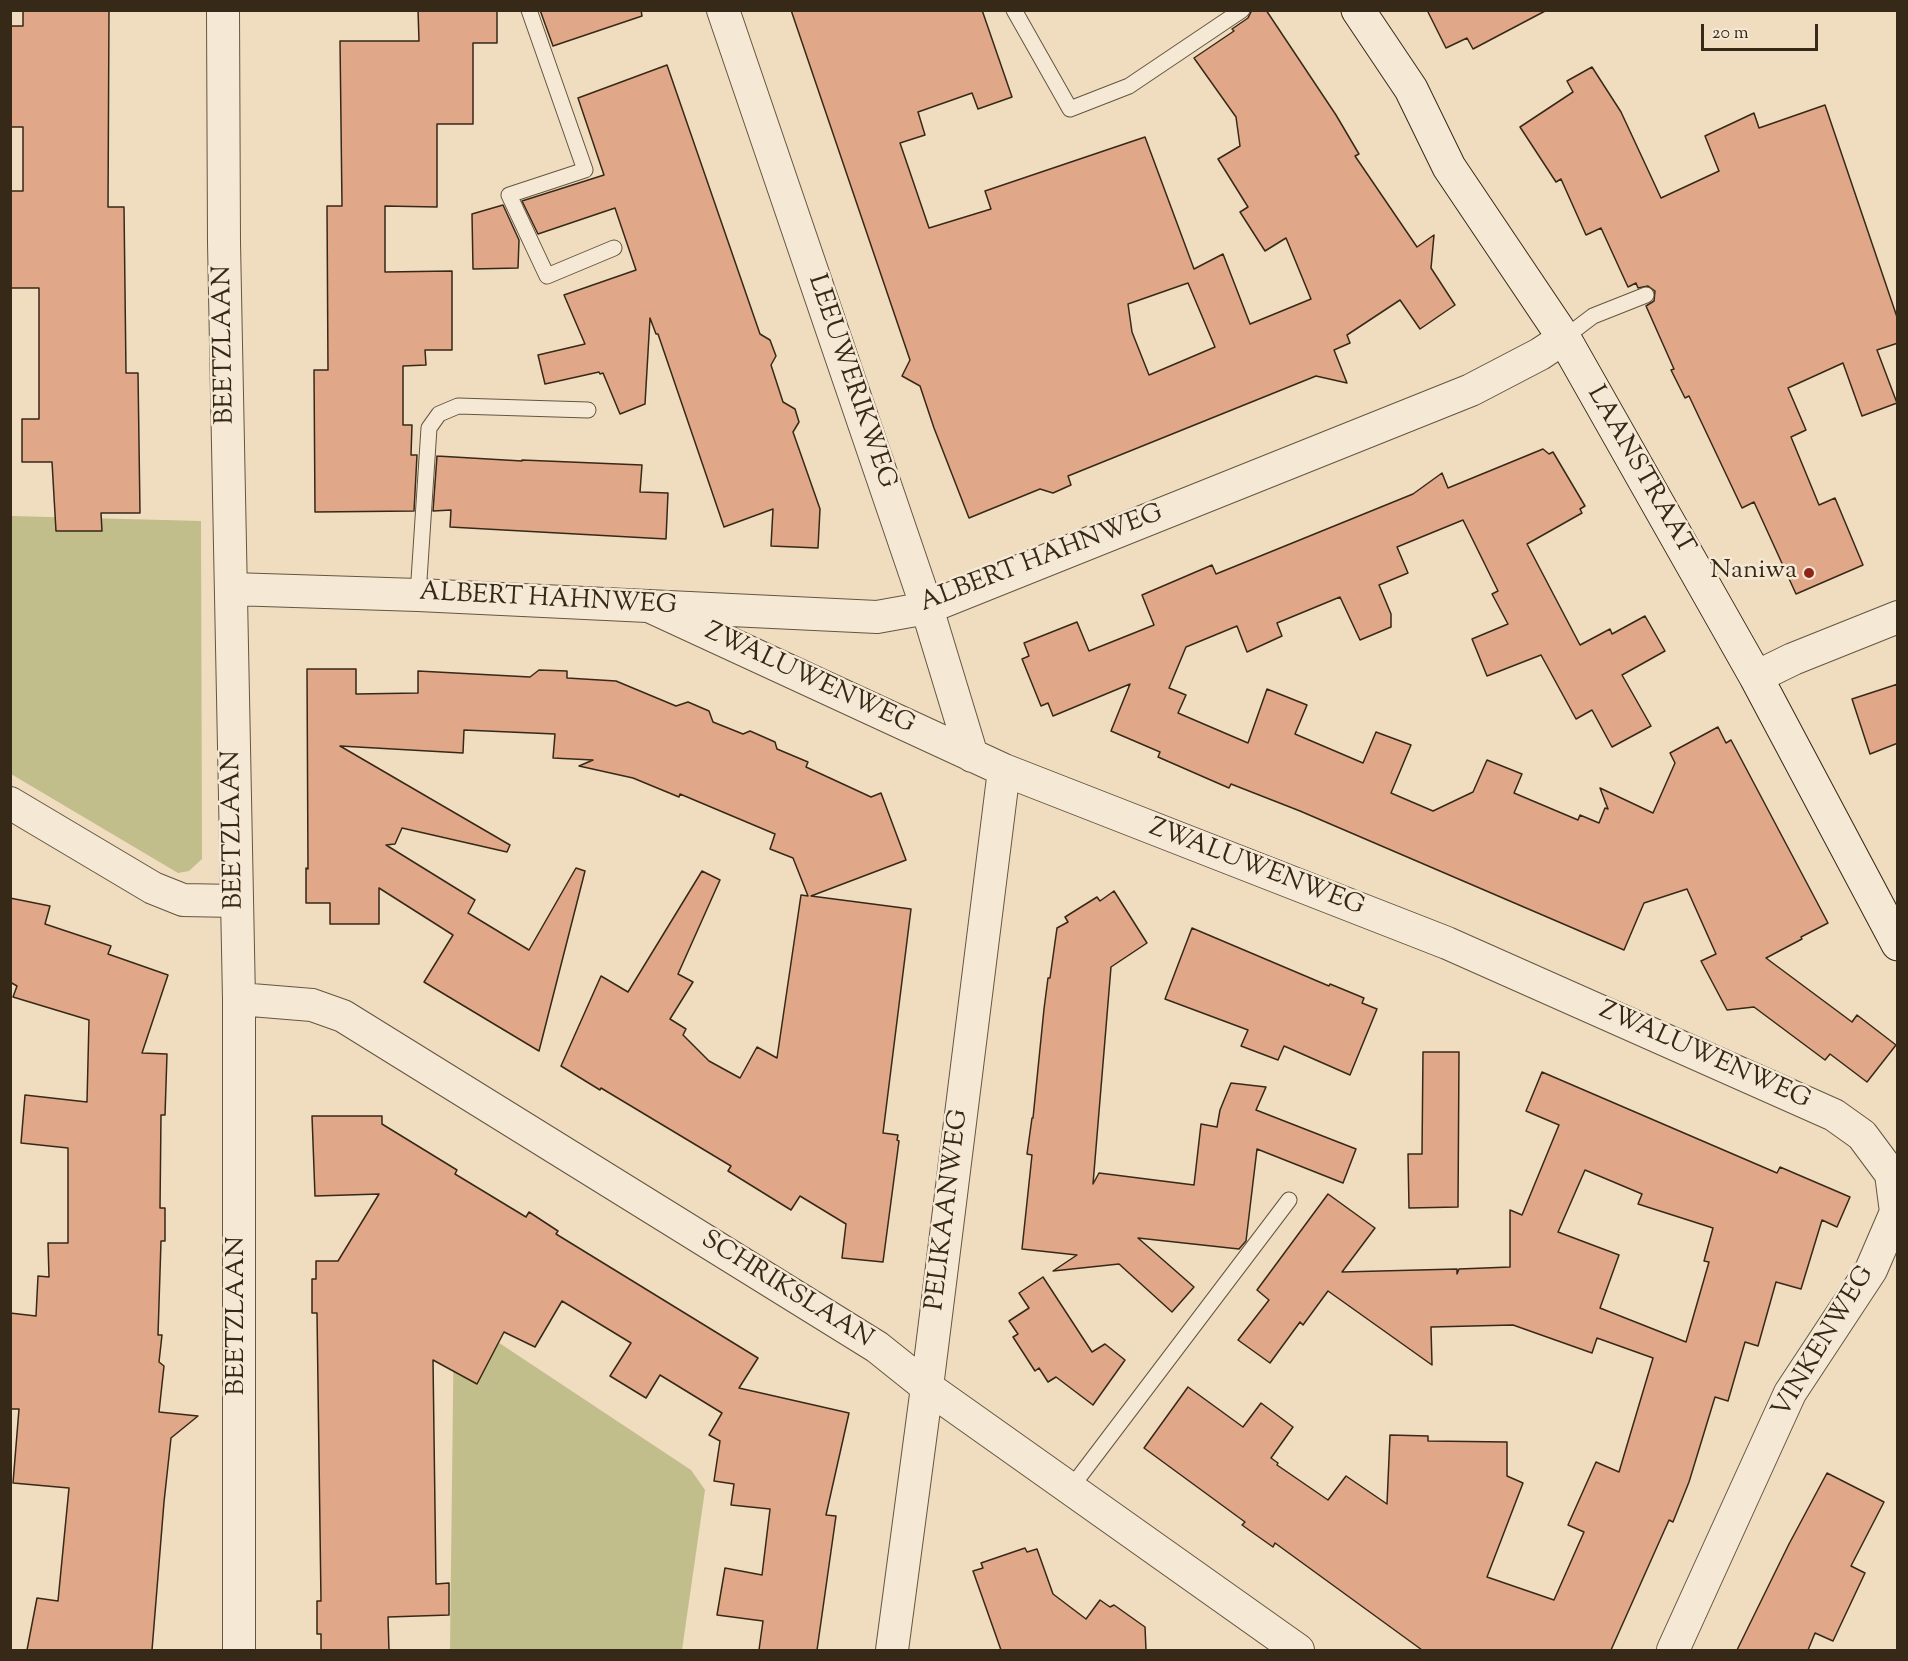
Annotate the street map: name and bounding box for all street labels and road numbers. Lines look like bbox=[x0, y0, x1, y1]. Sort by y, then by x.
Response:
street label: BEETZLAAN bbox=[209, 265, 243, 425]
street label: LEEUWERIKWEG bbox=[799, 271, 901, 493]
street label: LAANSTRAAT bbox=[1578, 381, 1700, 561]
street label: ALBERT HAHNWEG bbox=[916, 499, 1168, 621]
street label: ALBERT HAHNWEG bbox=[418, 579, 678, 623]
street label: ZWALUWENWEG bbox=[699, 618, 919, 742]
street label: BEETZLAAN bbox=[218, 750, 252, 910]
street label: ZWALUWENWEG bbox=[1144, 814, 1368, 924]
street label: ZWALUWENWEG bbox=[1593, 996, 1815, 1118]
street label: PELIKAANWEG bbox=[921, 1108, 977, 1312]
street label: SCHRIKSLAAN bbox=[694, 1226, 878, 1356]
street label: BEETZLAAN bbox=[223, 1236, 255, 1396]
street label: VINKENWEG bbox=[1767, 1262, 1883, 1424]

